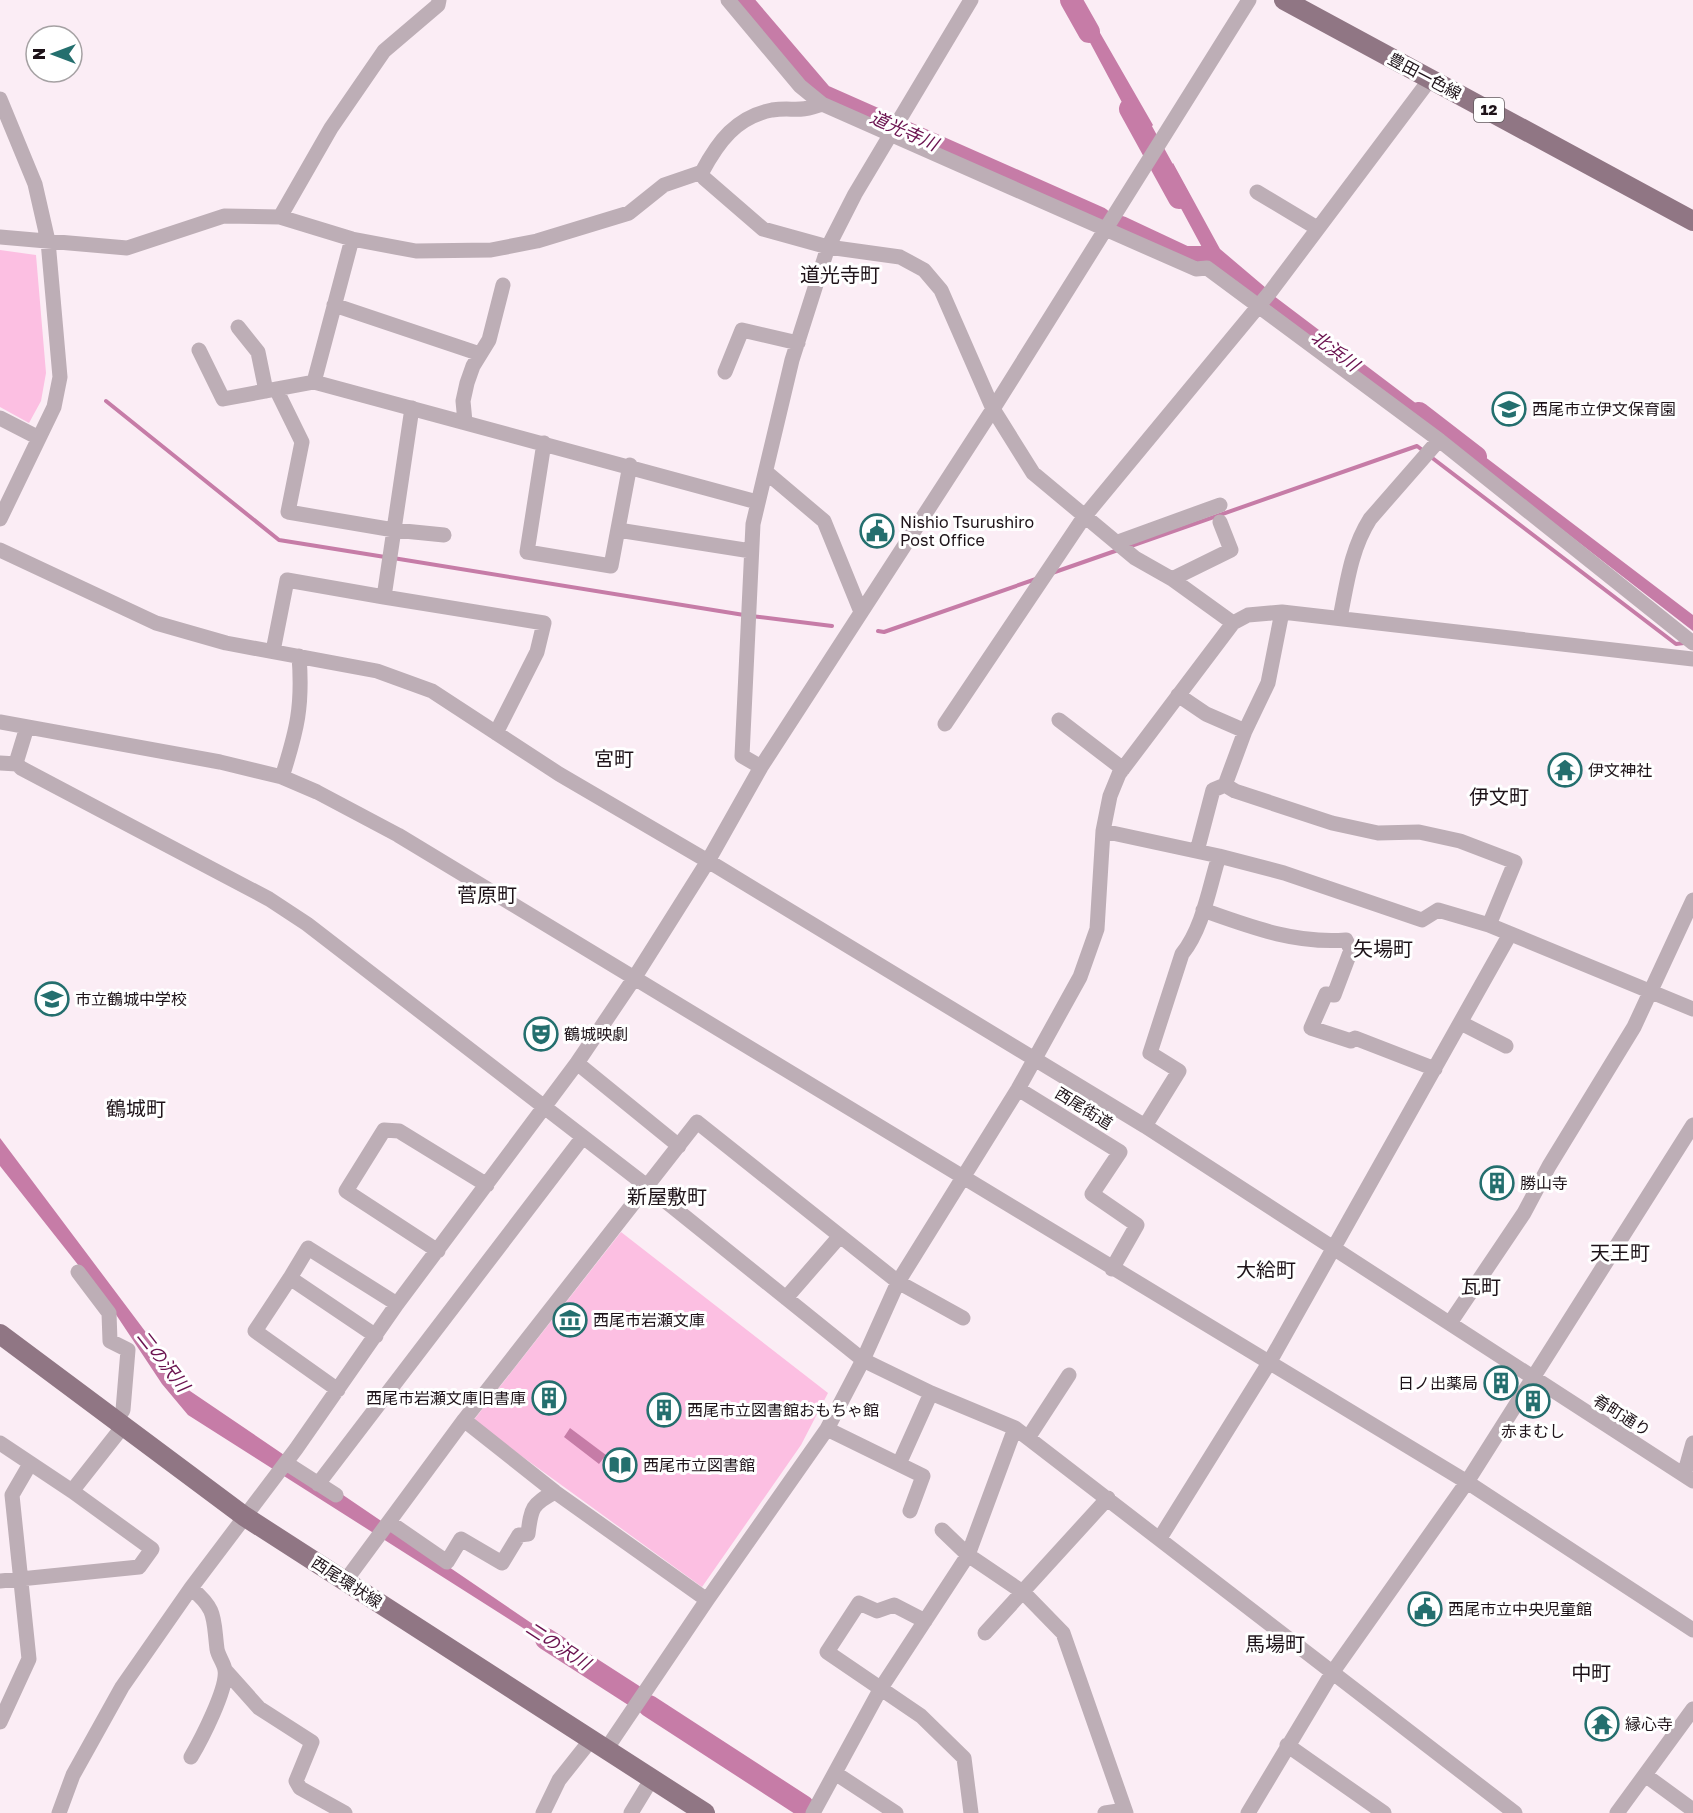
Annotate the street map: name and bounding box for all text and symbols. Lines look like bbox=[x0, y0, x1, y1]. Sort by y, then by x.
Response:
north arrow bbox=[24, 24, 84, 84]
text: N bbox=[29, 48, 49, 60]
street label: 豊田一色線 bbox=[1385, 48, 1465, 104]
road number: 12 bbox=[1474, 98, 1504, 122]
water label: 道光寺川 bbox=[867, 105, 944, 156]
district label: 道光寺町 bbox=[800, 262, 880, 286]
water label: 北浜川 bbox=[1307, 325, 1365, 376]
school or university icon: 西尾市立伊文保育園 bbox=[1491, 391, 1527, 427]
place label: 西尾市立伊文保育園 bbox=[1532, 399, 1676, 419]
place label: Nishio Tsurushiro Post Office bbox=[900, 512, 1034, 550]
public building icon: Nishio Tsurushiro Post Office bbox=[859, 513, 895, 549]
district label: 宮町 bbox=[594, 746, 634, 770]
temple icon: 伊文神社 bbox=[1547, 752, 1583, 788]
place label: 伊文神社 bbox=[1588, 760, 1652, 780]
district label: 伊文町 bbox=[1469, 784, 1529, 808]
district label: 菅原町 bbox=[457, 882, 517, 906]
district label: 矢場町 bbox=[1353, 936, 1413, 960]
school or university icon: 市立鶴城中学校 bbox=[34, 981, 70, 1017]
place label: 市立鶴城中学校 bbox=[75, 989, 187, 1009]
theatre icon: 鶴城映劇 bbox=[523, 1016, 559, 1052]
place label: 鶴城映劇 bbox=[564, 1024, 628, 1044]
street label: 西尾街道 bbox=[1052, 1083, 1116, 1133]
district label: 鶴城町 bbox=[106, 1096, 166, 1120]
building icon: 勝山寺 bbox=[1479, 1165, 1515, 1201]
place label: 勝山寺 bbox=[1520, 1173, 1568, 1193]
district label: 新屋敷町 bbox=[627, 1184, 707, 1208]
district label: 天王町 bbox=[1590, 1240, 1650, 1264]
district label: 大給町 bbox=[1236, 1257, 1296, 1281]
district label: 瓦町 bbox=[1461, 1274, 1501, 1298]
museum icon: 西尾市岩瀬文庫 bbox=[552, 1302, 588, 1338]
place label: 西尾市岩瀬文庫 bbox=[593, 1310, 705, 1330]
water label: 二の沢川 bbox=[133, 1325, 196, 1397]
building icon: 日ノ出薬局 bbox=[1483, 1365, 1519, 1401]
place label: 日ノ出薬局 bbox=[1398, 1373, 1478, 1393]
building icon: 西尾市岩瀬文庫旧書庫 bbox=[531, 1380, 567, 1416]
building icon: 赤まむし bbox=[1515, 1383, 1551, 1419]
place label: 西尾市岩瀬文庫旧書庫 bbox=[366, 1388, 526, 1408]
street label: 肴町通り bbox=[1590, 1390, 1654, 1440]
building icon: 西尾市立図書館おもちゃ館 bbox=[646, 1392, 682, 1428]
place label: 西尾市立図書館おもちゃ館 bbox=[687, 1400, 879, 1420]
place label: 赤まむし bbox=[1501, 1421, 1565, 1441]
library icon: 西尾市立図書館 bbox=[602, 1447, 638, 1483]
place label: 西尾市立図書館 bbox=[643, 1455, 755, 1475]
street label: 西尾環状線 bbox=[308, 1552, 386, 1612]
public building icon: 西尾市立中央児童館 bbox=[1407, 1591, 1443, 1627]
place label: 西尾市立中央児童館 bbox=[1448, 1599, 1592, 1619]
water label: 二の沢川 bbox=[522, 1616, 596, 1675]
district label: 馬場町 bbox=[1245, 1631, 1305, 1655]
district label: 中町 bbox=[1571, 1660, 1611, 1684]
temple icon: 縁心寺 bbox=[1584, 1706, 1620, 1742]
place label: 縁心寺 bbox=[1625, 1714, 1673, 1734]

